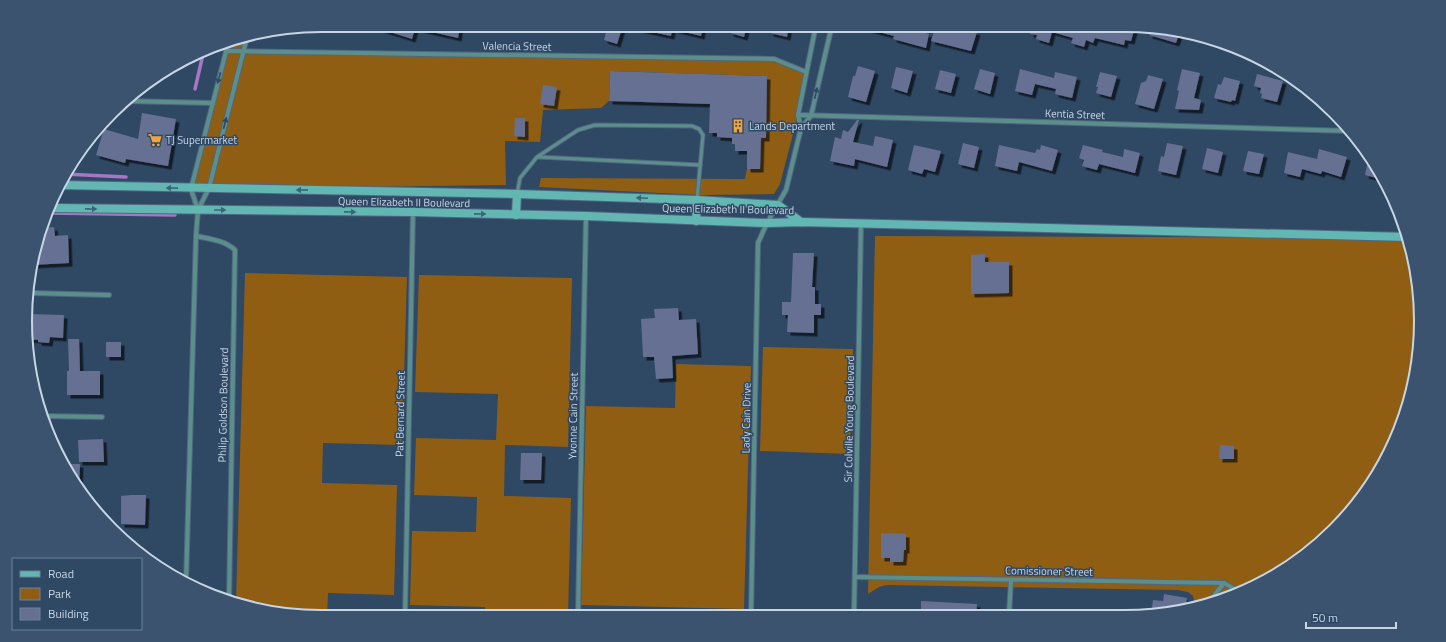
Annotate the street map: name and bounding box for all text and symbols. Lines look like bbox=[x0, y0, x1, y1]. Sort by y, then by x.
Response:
street label: Valencia Street bbox=[482, 37, 552, 55]
one-way arrow bbox=[216, 72, 222, 84]
one-way arrow bbox=[813, 86, 819, 98]
street label: Kentia Street bbox=[1045, 105, 1105, 123]
one-way arrow bbox=[222, 117, 228, 129]
building icon: Lands Department bbox=[730, 118, 746, 134]
place label: Lands Department bbox=[749, 118, 835, 134]
supermarket icon: TJ Supermarket bbox=[147, 132, 163, 148]
place label: TJ Supermarket bbox=[166, 132, 237, 148]
one-way arrow bbox=[166, 185, 178, 192]
one-way arrow bbox=[295, 187, 308, 193]
street label: Queen Elizabeth II Boulevard bbox=[338, 193, 470, 211]
one-way arrow bbox=[635, 195, 648, 201]
street label: Queen Elizabeth II Boulevard bbox=[662, 200, 794, 218]
one-way arrow bbox=[85, 205, 97, 212]
one-way arrow bbox=[214, 207, 227, 213]
one-way arrow bbox=[344, 209, 357, 215]
one-way arrow bbox=[474, 211, 487, 217]
street label: Philip Goldson Boulevard bbox=[214, 347, 232, 463]
street label: Sir Colville Young Boulevard bbox=[840, 355, 858, 483]
street label: Pat Bernard Street bbox=[391, 371, 409, 457]
street label: Yvonne Cain Street bbox=[564, 372, 582, 460]
street label: Lady Cain Drive bbox=[737, 382, 755, 453]
legend bbox=[12, 558, 142, 630]
street label: Comissioner Street bbox=[1005, 562, 1093, 580]
text: Road bbox=[48, 564, 74, 583]
text: Park bbox=[48, 584, 71, 603]
text: Building bbox=[48, 604, 89, 623]
scale bar bbox=[1306, 604, 1396, 630]
text: 50 m bbox=[1312, 608, 1338, 627]

